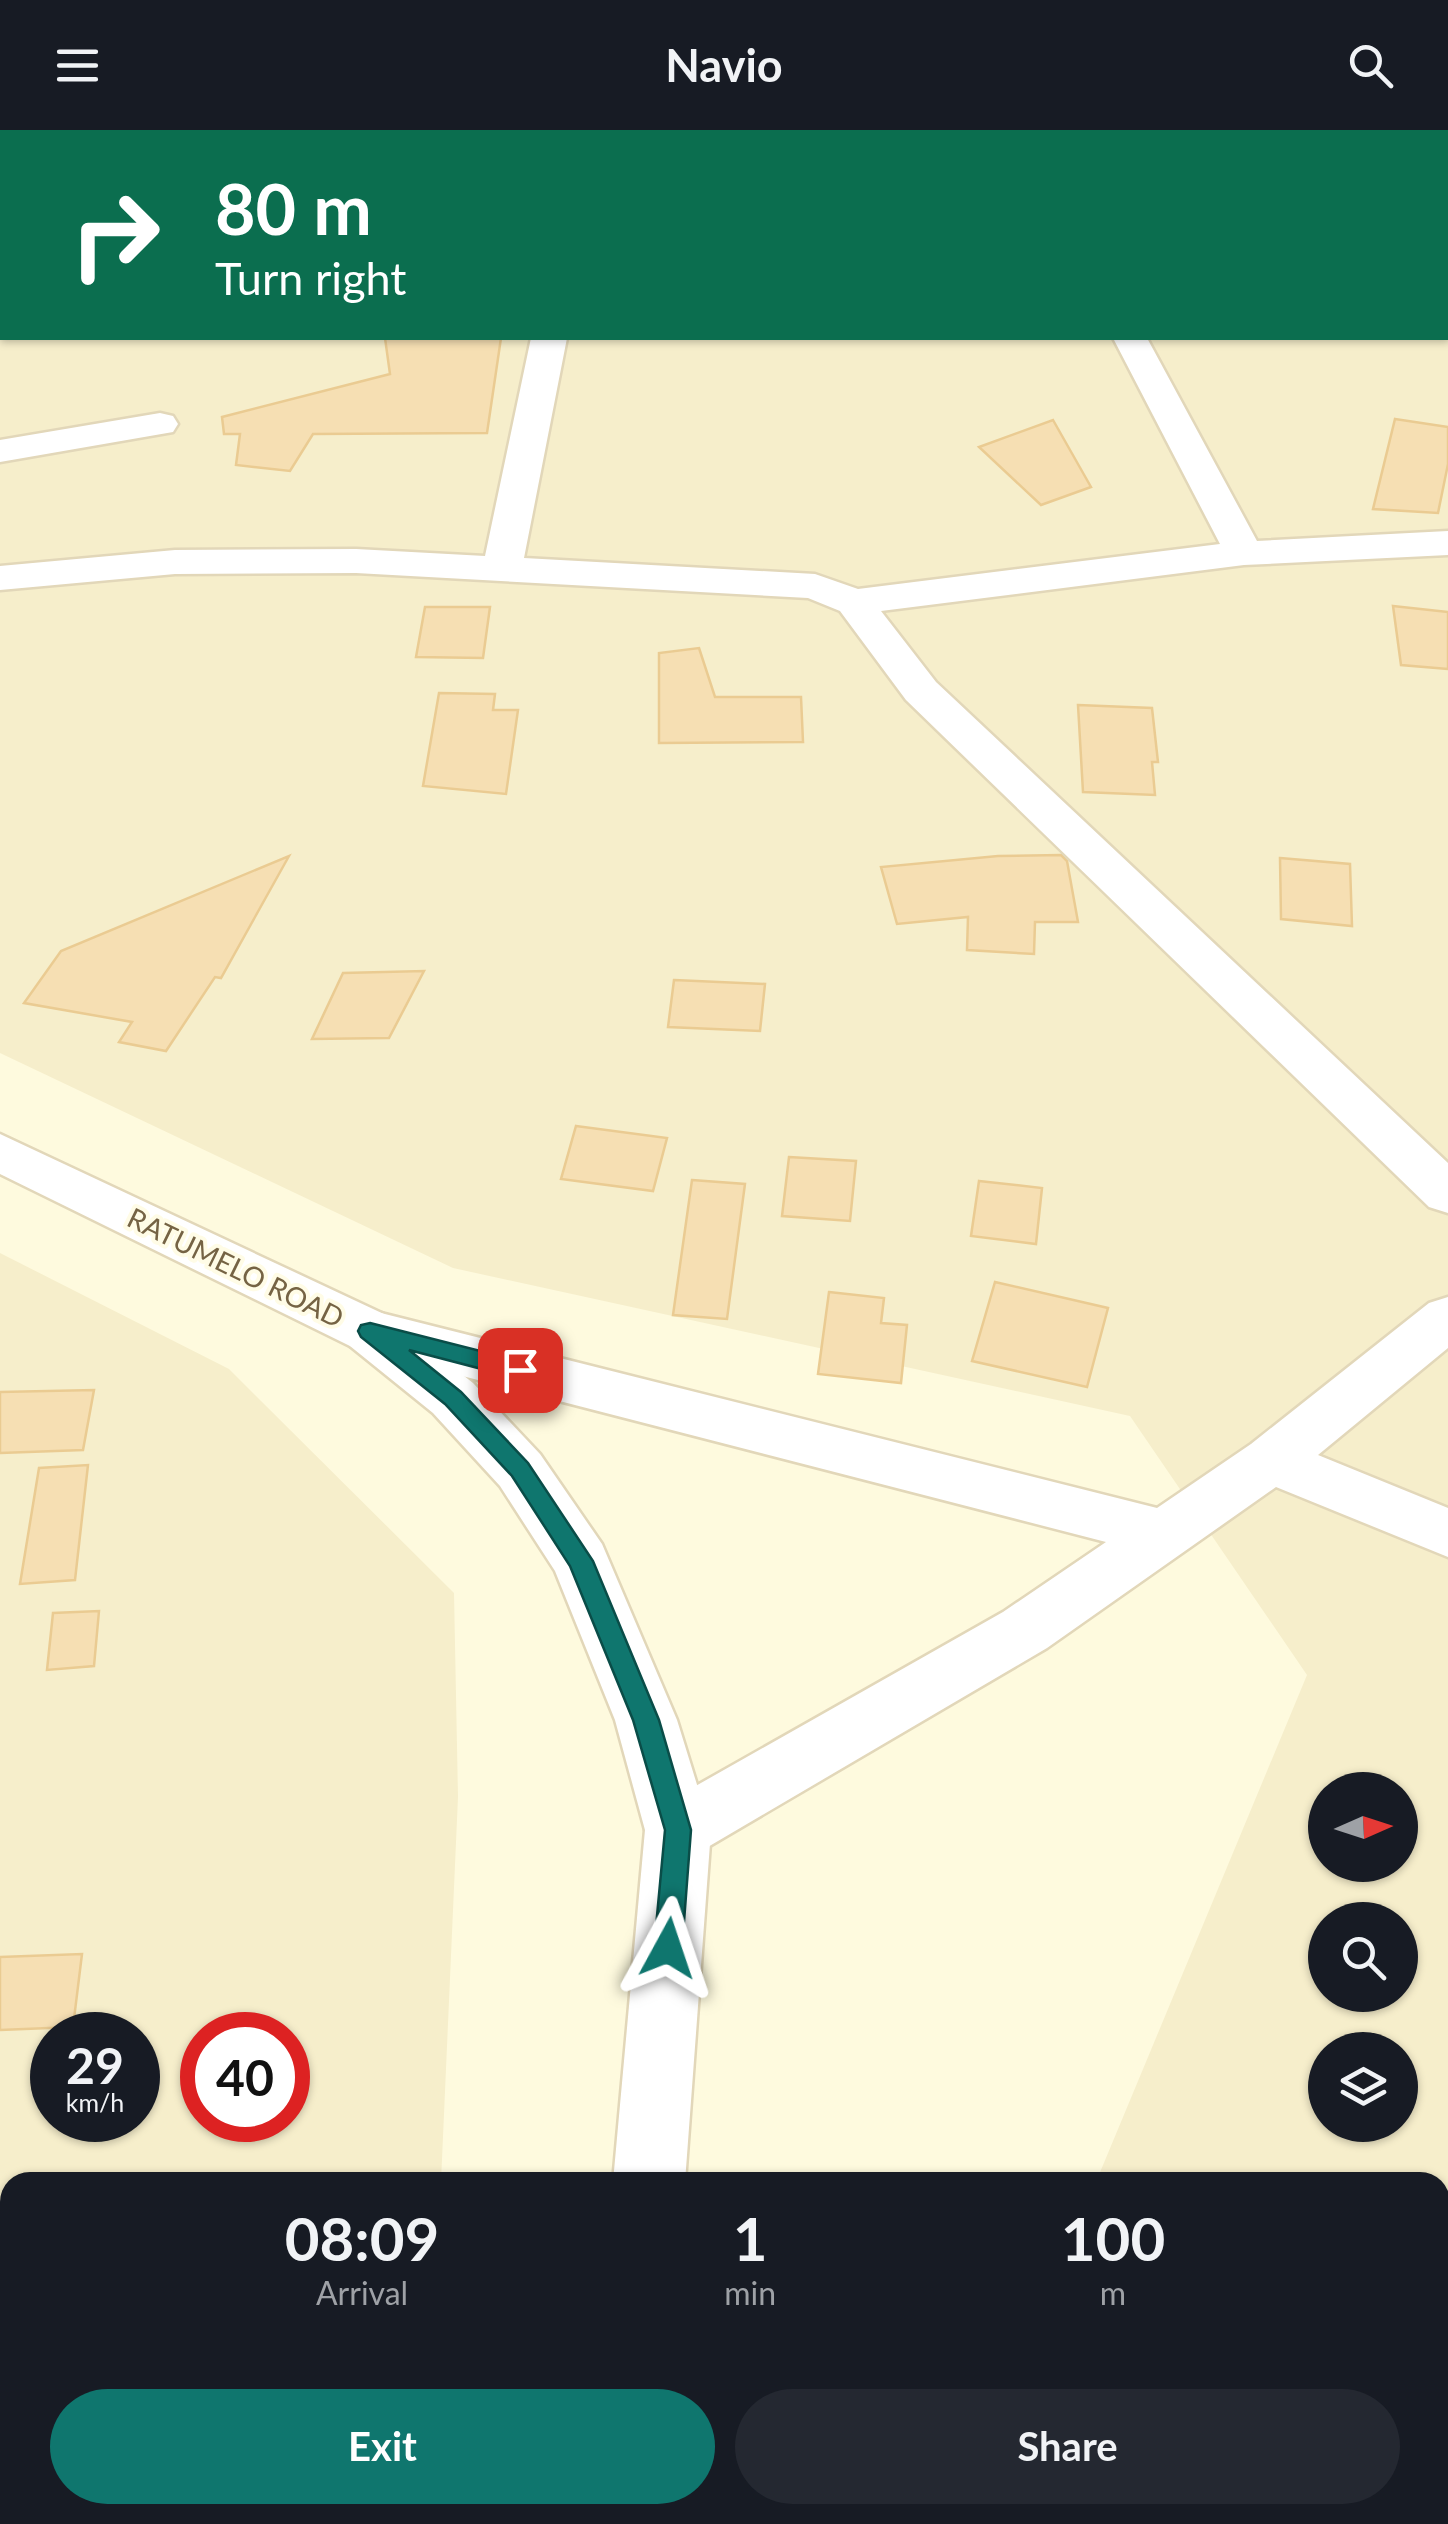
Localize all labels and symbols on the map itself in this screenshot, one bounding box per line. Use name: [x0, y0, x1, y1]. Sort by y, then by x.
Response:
street label: RATUMELO ROAD: [122, 1200, 350, 1334]
pin: [478, 1328, 563, 1413]
north arrow: [1308, 1772, 1418, 1882]
position arrow: [616, 1896, 720, 2000]
speed limit sign: 40: [180, 2012, 310, 2142]

